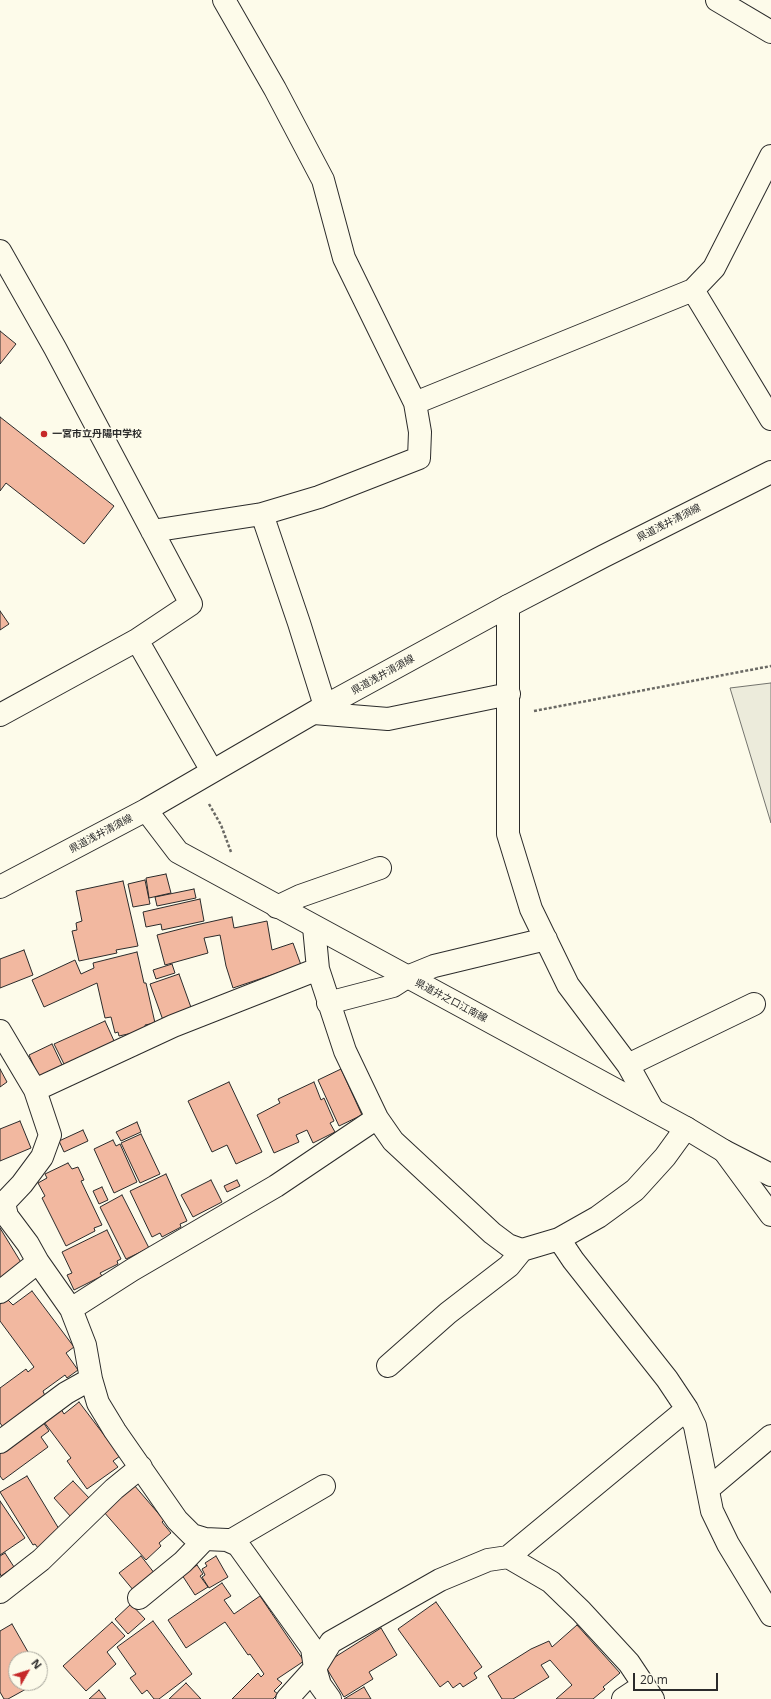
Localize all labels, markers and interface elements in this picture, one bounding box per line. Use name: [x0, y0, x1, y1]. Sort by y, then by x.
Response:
place label: 一宮市立丹陽中学校: [52, 428, 142, 440]
marker: 一宮市立丹陽中学校: [39, 429, 49, 439]
street label: 県道浅井清須線: [635, 502, 703, 544]
street label: 県道浅井清須線: [349, 653, 417, 697]
street label: 県道浅井清須線: [67, 812, 135, 856]
street label: 県道井之口江南線: [413, 977, 489, 1025]
north arrow: [8, 1651, 48, 1691]
text: N: [28, 1656, 46, 1672]
scale bar: [635, 1665, 720, 1691]
text: 20 m: [640, 1671, 668, 1688]

